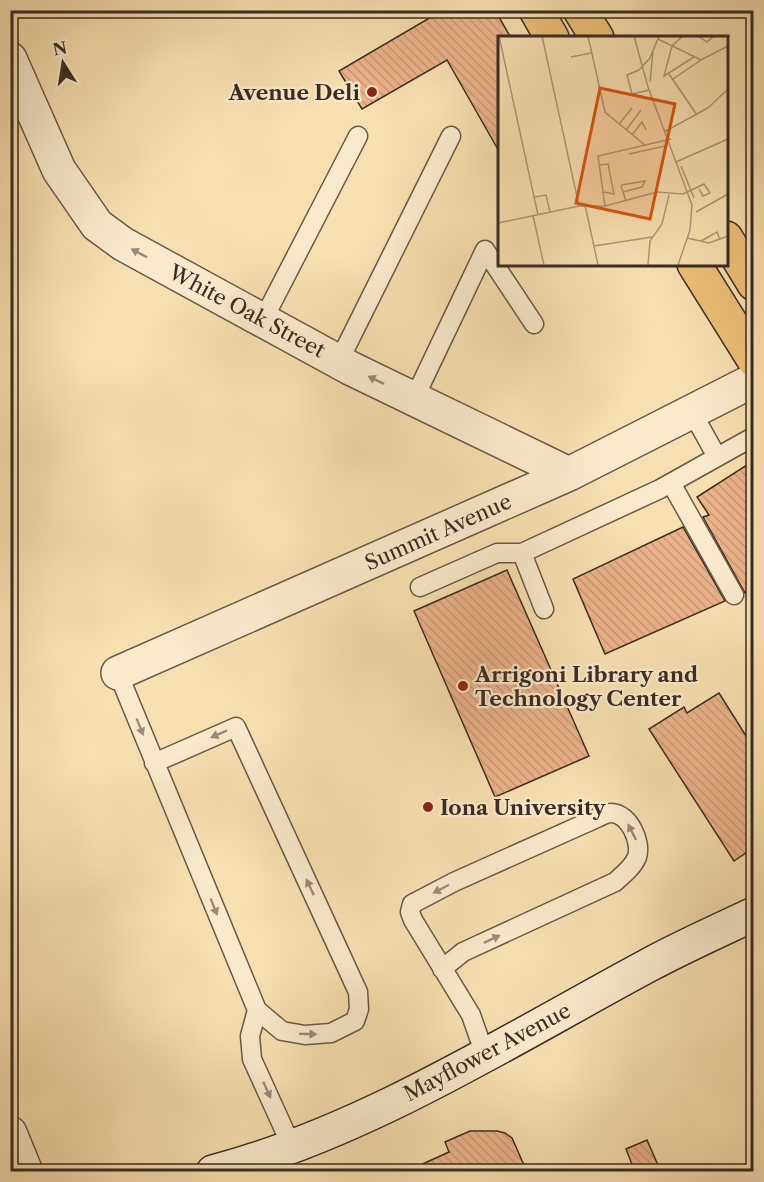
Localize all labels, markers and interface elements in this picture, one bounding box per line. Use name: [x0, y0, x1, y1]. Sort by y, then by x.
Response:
north arrow: [33, 33, 93, 93]
inset map: [498, 36, 728, 266]
text: N: [51, 37, 69, 60]
place label: Avenue Deli: [228, 80, 360, 105]
marker: Avenue Deli: [365, 85, 379, 99]
one-way arrow: [131, 248, 148, 258]
street label: White Oak Street: [164, 259, 330, 363]
one-way arrow: [368, 376, 385, 385]
street label: Summit Avenue: [361, 488, 515, 576]
place label: Arrigoni Library and Technology Center: [474, 662, 698, 711]
marker: Arrigoni Library and Technology Center: [456, 679, 470, 693]
one-way arrow: [136, 718, 145, 736]
one-way arrow: [210, 729, 228, 739]
place label: Iona University: [440, 795, 606, 820]
marker: Iona University: [421, 800, 435, 814]
one-way arrow: [628, 824, 637, 841]
one-way arrow: [305, 879, 314, 896]
one-way arrow: [433, 884, 450, 894]
one-way arrow: [209, 899, 219, 917]
one-way arrow: [483, 934, 500, 943]
street label: Mayflower Avenue: [399, 997, 575, 1107]
one-way arrow: [298, 1029, 317, 1039]
one-way arrow: [262, 1081, 271, 1098]

